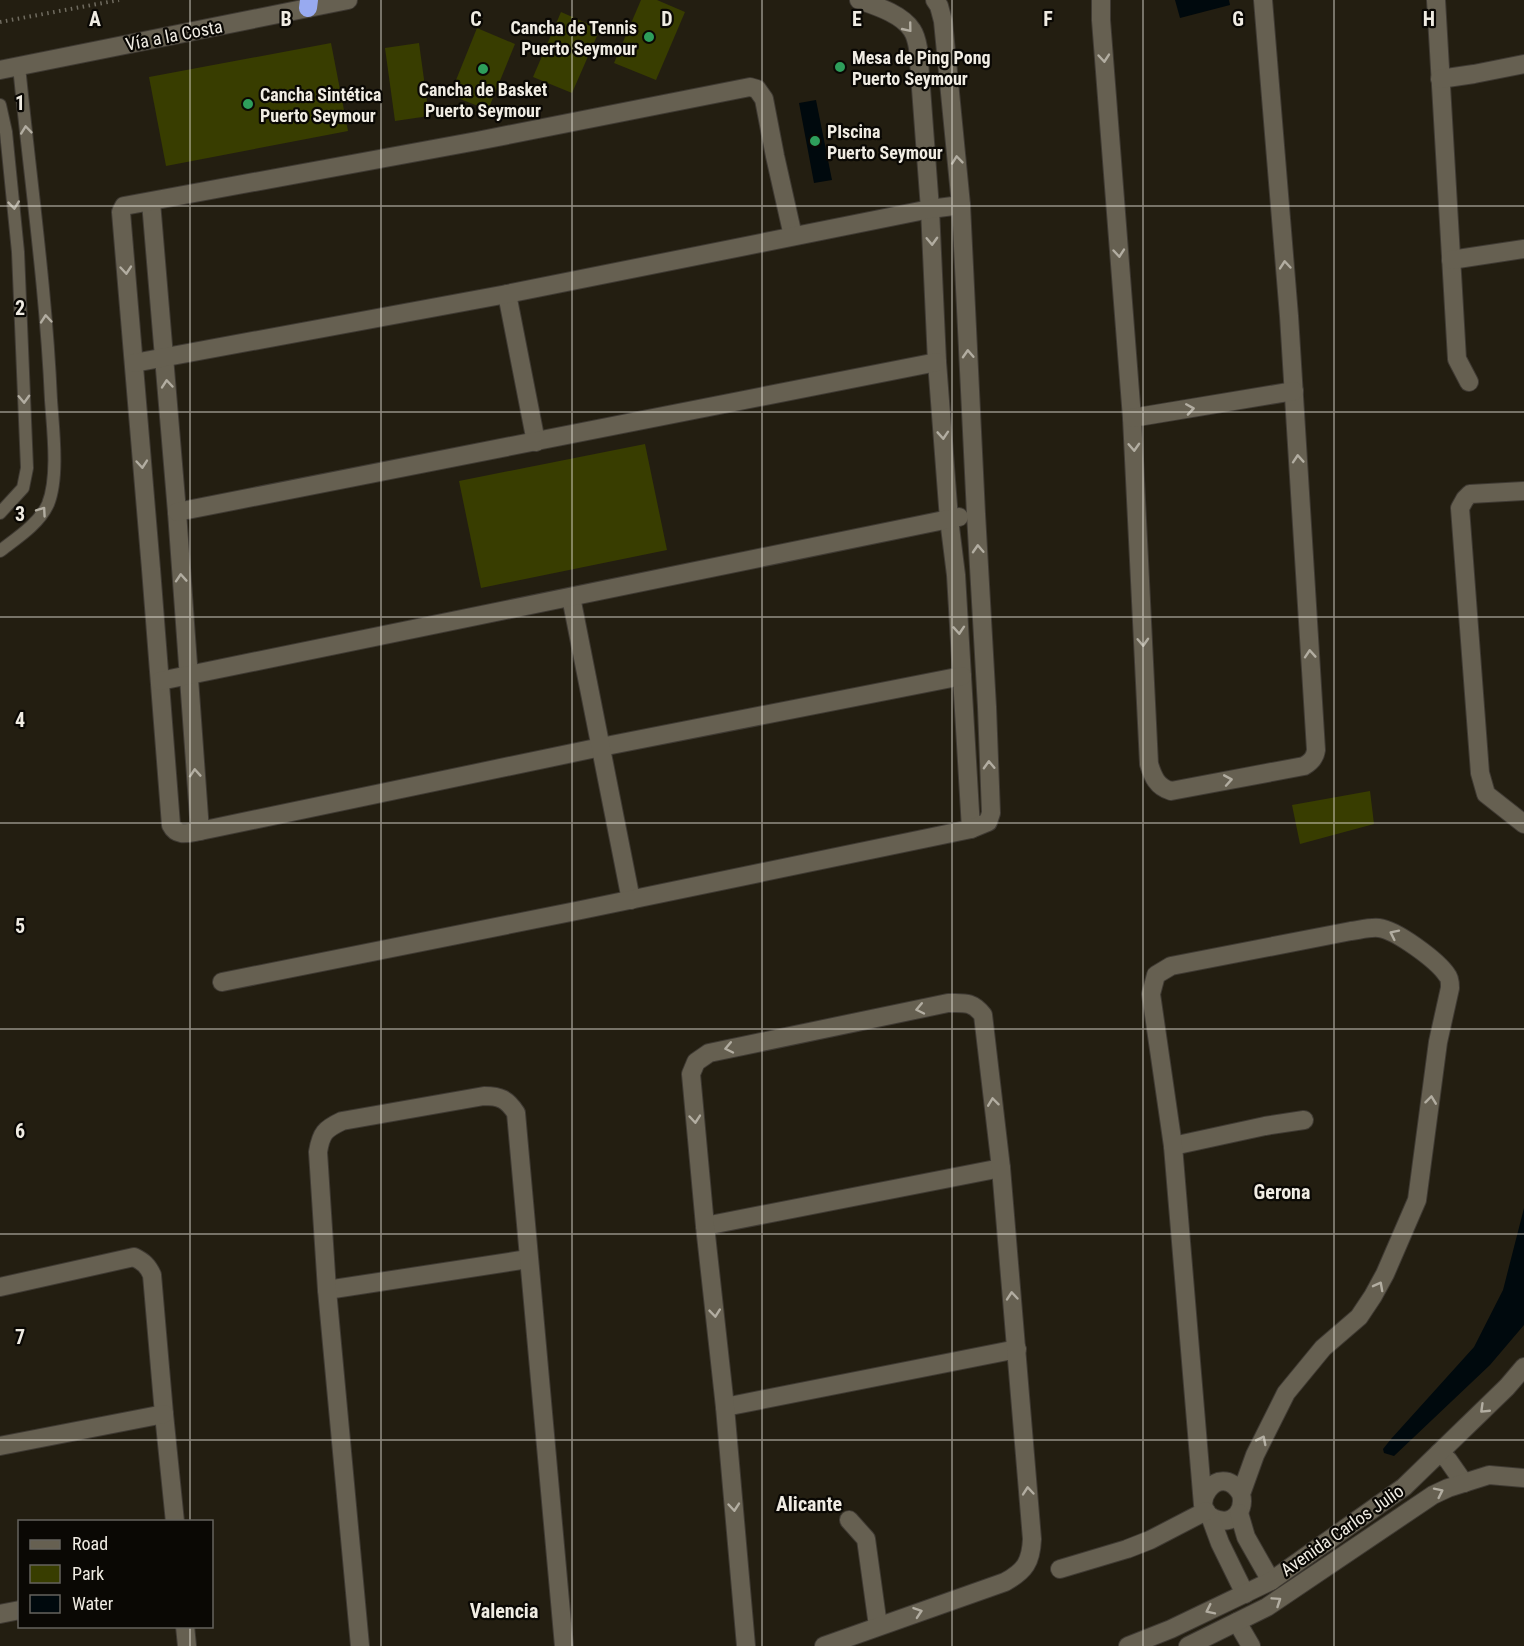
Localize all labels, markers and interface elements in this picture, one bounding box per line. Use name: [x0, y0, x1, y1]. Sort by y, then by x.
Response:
text: A: [89, 7, 101, 31]
text: B: [280, 7, 292, 31]
text: C: [470, 7, 482, 31]
text: D: [661, 7, 673, 31]
text: E: [852, 7, 862, 31]
text: F: [1043, 7, 1053, 31]
text: G: [1232, 7, 1244, 31]
text: H: [1423, 7, 1435, 31]
street label: Vía a la Costa: [124, 15, 224, 55]
place label: Cancha de Tennis Puerto Seymour: [510, 17, 637, 59]
one-way arrow: [901, 21, 912, 32]
marker: Cancha de Tennis Puerto Seymour: [642, 30, 656, 44]
place label: Mesa de Ping Pong Puerto Seymour: [852, 47, 991, 89]
one-way arrow: [1097, 54, 1110, 63]
marker: Mesa de Ping Pong Puerto Seymour: [833, 60, 847, 74]
marker: Cancha de Basket Puerto Seymour: [476, 62, 490, 76]
place label: Cancha de Basket Puerto Seymour: [419, 79, 548, 121]
place label: Cancha Sintética Puerto Seymour: [260, 84, 381, 126]
text: 1: [15, 91, 25, 115]
marker: Cancha Sintética Puerto Seymour: [241, 97, 255, 111]
place label: PIscina Puerto Seymour: [827, 121, 943, 163]
one-way arrow: [20, 125, 33, 134]
marker: PIscina Puerto Seymour: [808, 134, 822, 148]
one-way arrow: [951, 155, 964, 164]
one-way arrow: [7, 200, 19, 209]
one-way arrow: [925, 236, 938, 245]
one-way arrow: [1112, 248, 1125, 257]
one-way arrow: [1279, 260, 1292, 269]
one-way arrow: [119, 265, 132, 274]
text: 2: [15, 296, 25, 320]
one-way arrow: [40, 315, 53, 324]
one-way arrow: [962, 350, 975, 359]
one-way arrow: [161, 379, 174, 388]
one-way arrow: [18, 395, 31, 404]
one-way arrow: [1185, 403, 1195, 415]
one-way arrow: [936, 431, 949, 440]
one-way arrow: [1127, 443, 1140, 452]
one-way arrow: [1292, 455, 1305, 464]
one-way arrow: [135, 460, 148, 469]
text: 3: [15, 502, 25, 526]
one-way arrow: [35, 507, 46, 518]
one-way arrow: [971, 545, 984, 554]
one-way arrow: [175, 574, 188, 583]
one-way arrow: [953, 625, 966, 634]
one-way arrow: [1137, 637, 1150, 646]
one-way arrow: [1304, 649, 1317, 658]
text: 4: [15, 708, 25, 732]
one-way arrow: [983, 760, 996, 769]
one-way arrow: [189, 768, 202, 777]
one-way arrow: [1223, 774, 1233, 787]
text: 5: [15, 914, 25, 938]
one-way arrow: [1389, 930, 1400, 942]
one-way arrow: [915, 1002, 925, 1015]
one-way arrow: [724, 1041, 734, 1054]
one-way arrow: [1424, 1095, 1436, 1104]
one-way arrow: [987, 1098, 1000, 1107]
one-way arrow: [688, 1115, 701, 1124]
text: 6: [15, 1119, 25, 1143]
district label: Gerona: [1254, 1180, 1310, 1204]
one-way arrow: [1372, 1281, 1383, 1292]
one-way arrow: [1006, 1292, 1019, 1301]
one-way arrow: [708, 1309, 721, 1318]
text: 7: [15, 1325, 25, 1349]
one-way arrow: [1481, 1402, 1492, 1413]
one-way arrow: [1255, 1435, 1266, 1446]
street label: Avenida Carlos Julio: [1277, 1480, 1407, 1580]
one-way arrow: [1022, 1486, 1035, 1495]
one-way arrow: [1433, 1488, 1444, 1500]
district label: Alicante: [776, 1492, 842, 1516]
one-way arrow: [727, 1503, 740, 1512]
legend: [18, 1520, 213, 1628]
text: Road: [72, 1533, 108, 1554]
text: Park: [72, 1563, 104, 1584]
text: Water: [72, 1593, 114, 1614]
one-way arrow: [1271, 1596, 1281, 1608]
district label: Valencia: [470, 1599, 538, 1623]
one-way arrow: [1206, 1603, 1217, 1615]
one-way arrow: [912, 1607, 923, 1620]

